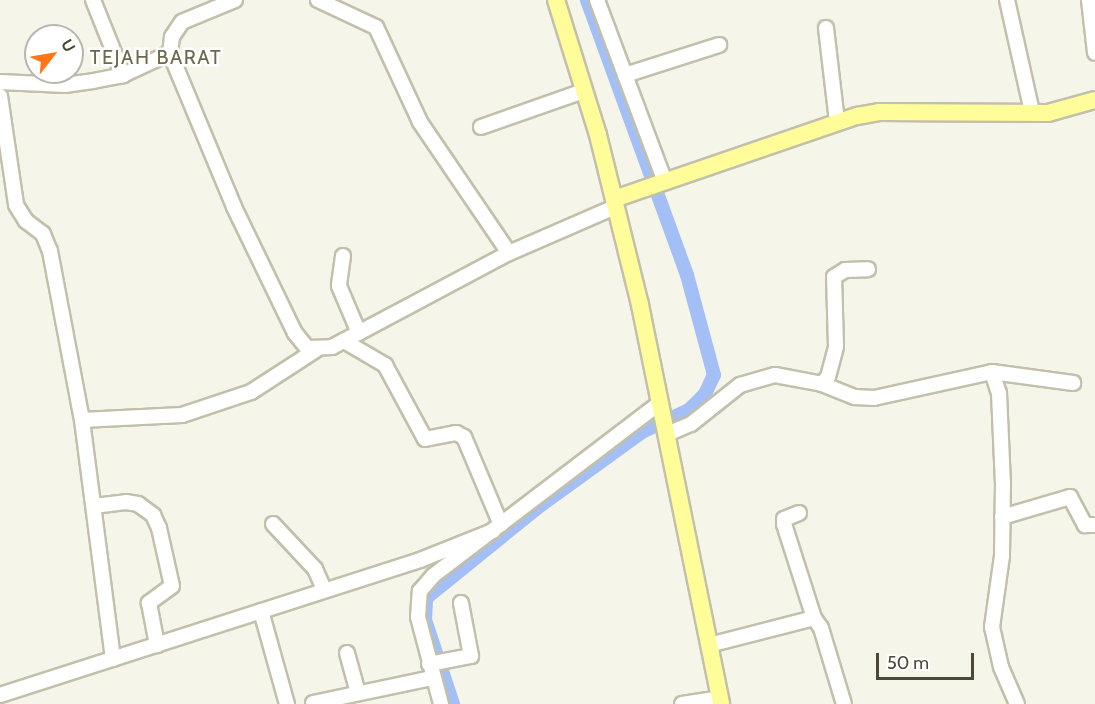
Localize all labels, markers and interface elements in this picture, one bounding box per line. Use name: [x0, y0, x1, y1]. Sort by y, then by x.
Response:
north arrow: [24, 24, 84, 84]
text: U: [57, 36, 79, 55]
district label: TEJAH BARAT: [90, 45, 222, 69]
scale bar: [879, 641, 976, 679]
text: 50 m: [887, 652, 929, 674]

